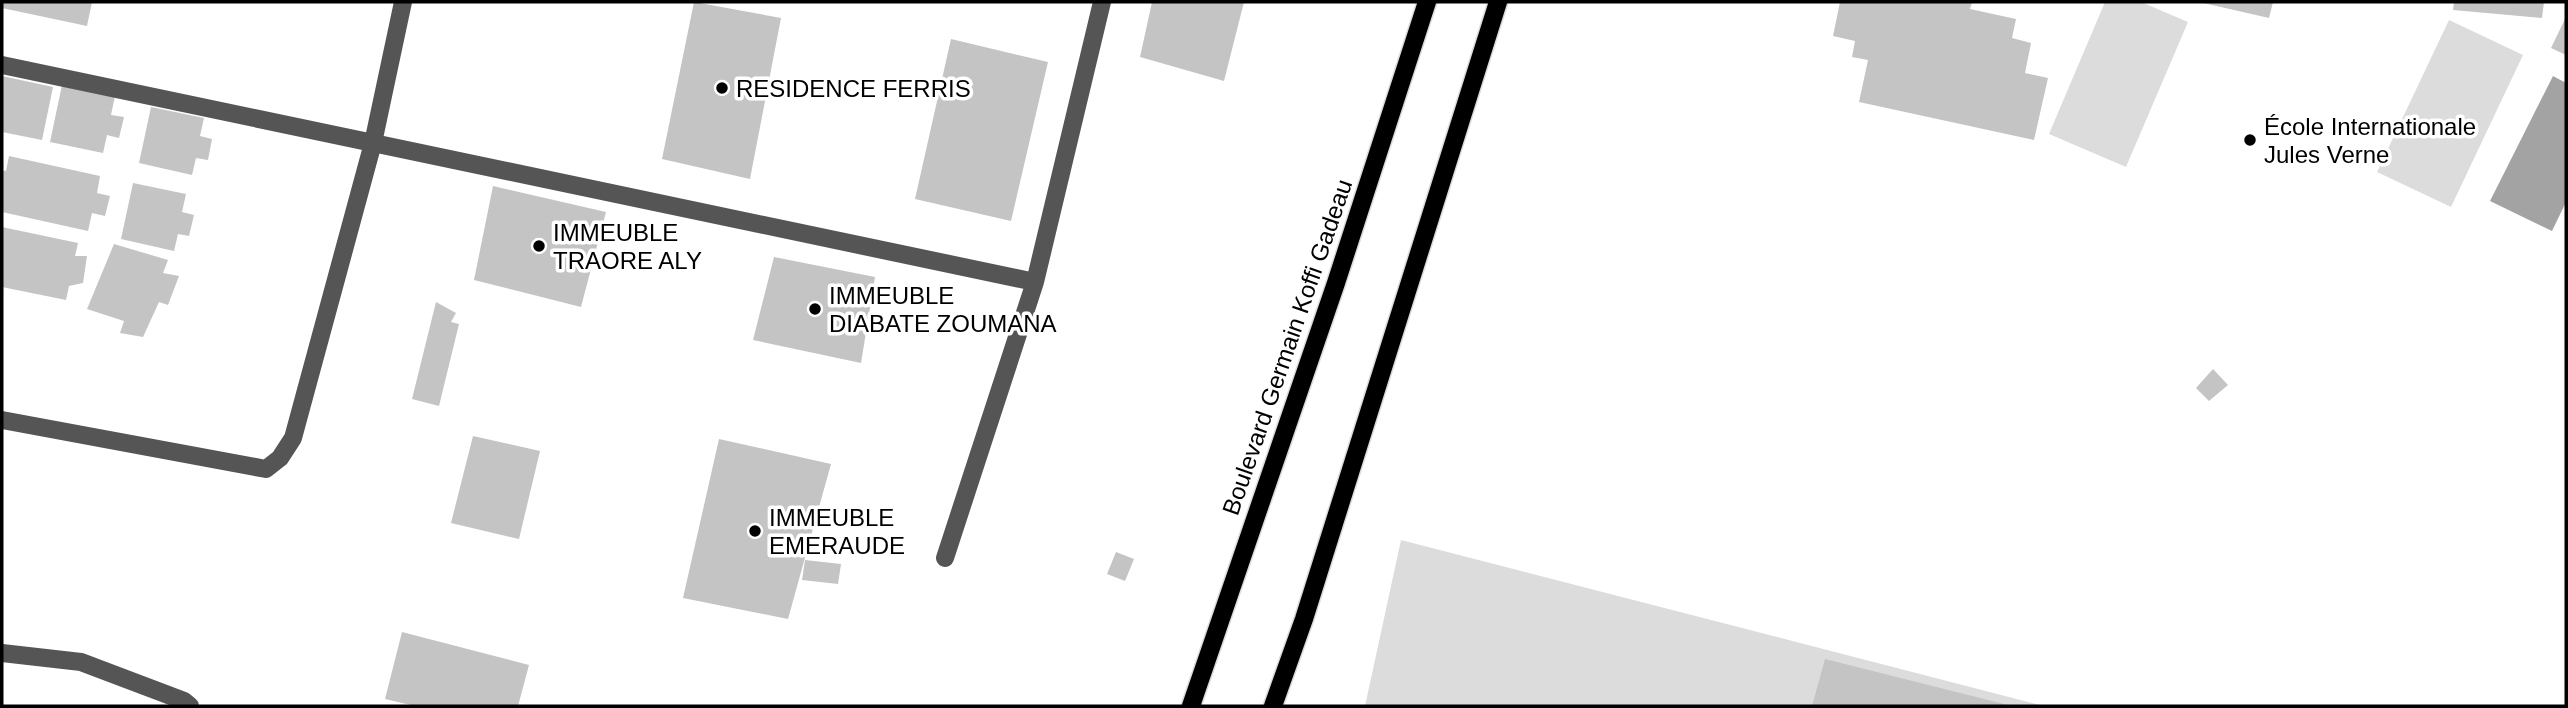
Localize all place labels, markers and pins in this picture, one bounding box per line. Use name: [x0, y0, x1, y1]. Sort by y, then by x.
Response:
place label: RESIDENCE FERRIS: [736, 75, 971, 102]
marker: RESIDENCE FERRIS: [714, 80, 730, 96]
place label: École Internationale Jules Verne: [2264, 113, 2476, 168]
marker: École Internationale Jules Verne: [2242, 132, 2258, 148]
place label: IMMEUBLE TRAORE ALY: [553, 219, 702, 274]
marker: IMMEUBLE TRAORE ALY: [531, 238, 547, 254]
place label: IMMEUBLE DIABATE ZOUMANA: [829, 282, 1057, 337]
marker: IMMEUBLE DIABATE ZOUMANA: [807, 301, 823, 317]
place label: IMMEUBLE EMERAUDE: [769, 504, 905, 559]
marker: IMMEUBLE EMERAUDE: [747, 523, 763, 539]

